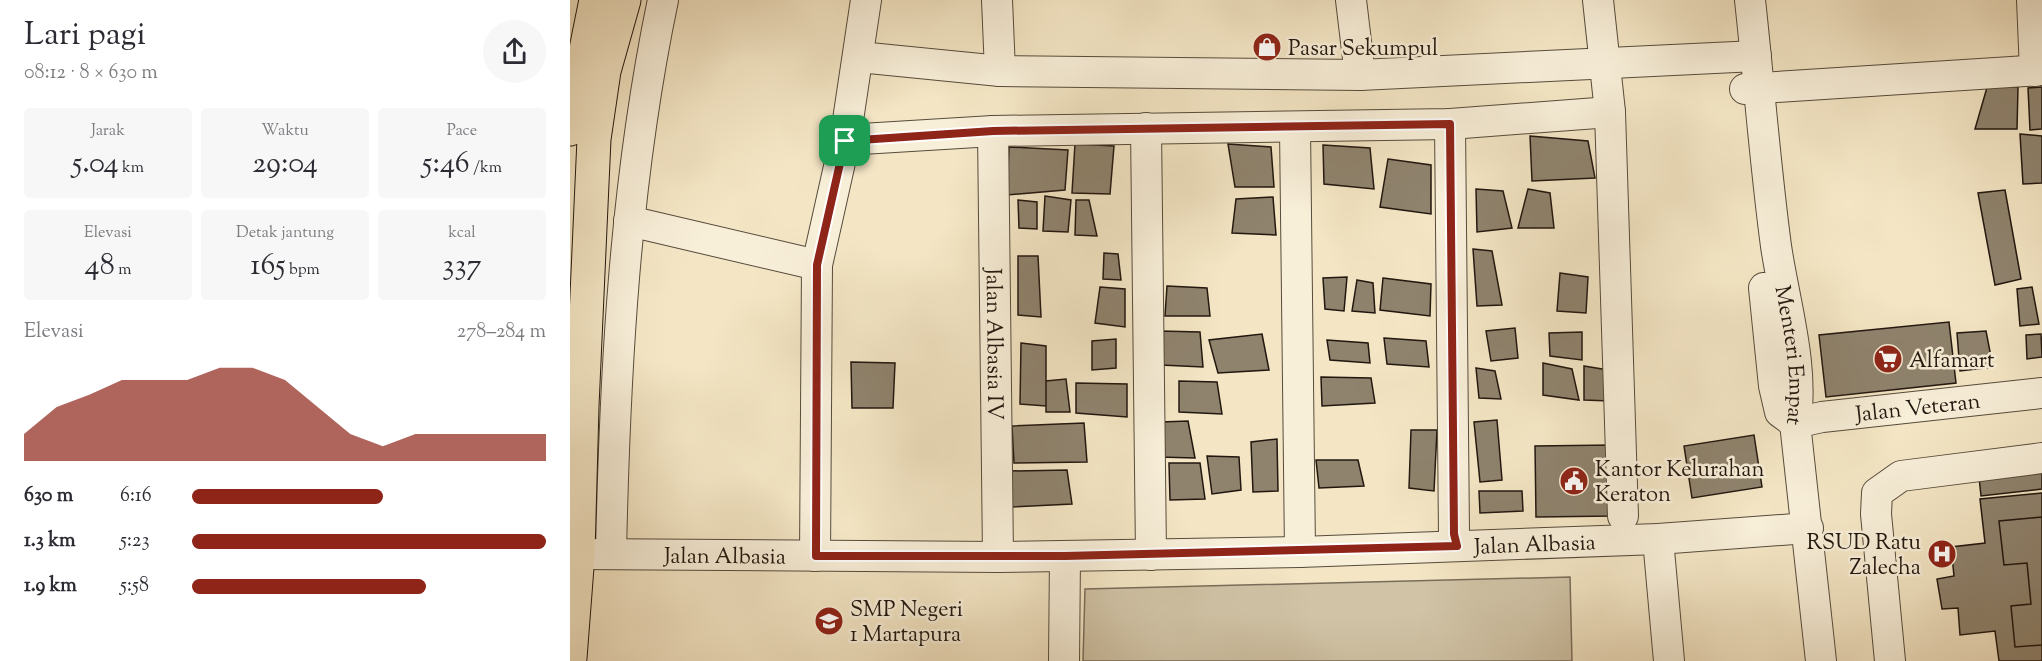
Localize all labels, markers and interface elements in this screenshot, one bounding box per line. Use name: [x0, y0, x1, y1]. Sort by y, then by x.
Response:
text: Lari pagi: [24, 12, 146, 60]
button: share: [483, 20, 546, 83]
shop icon: Pasar Sekumpul: [1251, 31, 1283, 63]
place label: Pasar Sekumpul: [1288, 34, 1438, 66]
text: 08:12 · 8 × 630 m: [24, 59, 158, 88]
pin: [819, 115, 870, 166]
text: Jarak: [91, 120, 125, 143]
text: Waktu: [261, 120, 309, 143]
text: Pace: [447, 120, 477, 143]
icon: arrive: [828, 124, 861, 157]
text: 5.04: [72, 143, 119, 186]
text: 29:04: [252, 143, 318, 186]
text: 5:46: [422, 143, 470, 186]
text: km: [119, 157, 144, 180]
text: /km: [470, 157, 502, 180]
text: Elevasi: [84, 222, 132, 245]
text: Detak jantung: [236, 222, 334, 245]
text: kcal: [448, 222, 476, 245]
text: 48: [85, 245, 115, 288]
text: 165: [250, 245, 286, 288]
text: 337: [442, 245, 482, 288]
text: m: [115, 259, 131, 282]
text: bpm: [286, 259, 320, 282]
street label: Jalan Albasia IV: [976, 267, 1009, 420]
street label: Menteri Empat: [1764, 283, 1811, 428]
text: Elevasi: [24, 318, 84, 347]
text: 278–284 m: [457, 318, 546, 347]
supermarket icon: Alfamart: [1872, 343, 1904, 375]
place label: Alfamart: [1909, 346, 1995, 378]
street label: Jalan Veteran: [1853, 387, 1982, 432]
place label: Kantor Kelurahan Keraton: [1595, 455, 1765, 512]
public building icon: Kantor Kelurahan Keraton: [1558, 465, 1590, 497]
text: 630 m: [24, 482, 73, 511]
text: 6:16: [120, 482, 152, 511]
text: 1.3 km: [24, 527, 76, 556]
text: 5:23: [120, 527, 149, 556]
street label: Jalan Albasia: [1472, 528, 1596, 565]
place label: RSUD Ratu Zalecha: [1806, 528, 1921, 585]
hospital icon: RSUD Ratu Zalecha: [1926, 538, 1958, 570]
street label: Jalan Albasia: [663, 542, 786, 574]
text: 1.9 km: [24, 572, 77, 601]
text: 5:58: [120, 572, 149, 601]
place label: SMP Negeri 1 Martapura: [850, 595, 963, 652]
school or university icon: SMP Negeri 1 Martapura: [813, 605, 845, 637]

